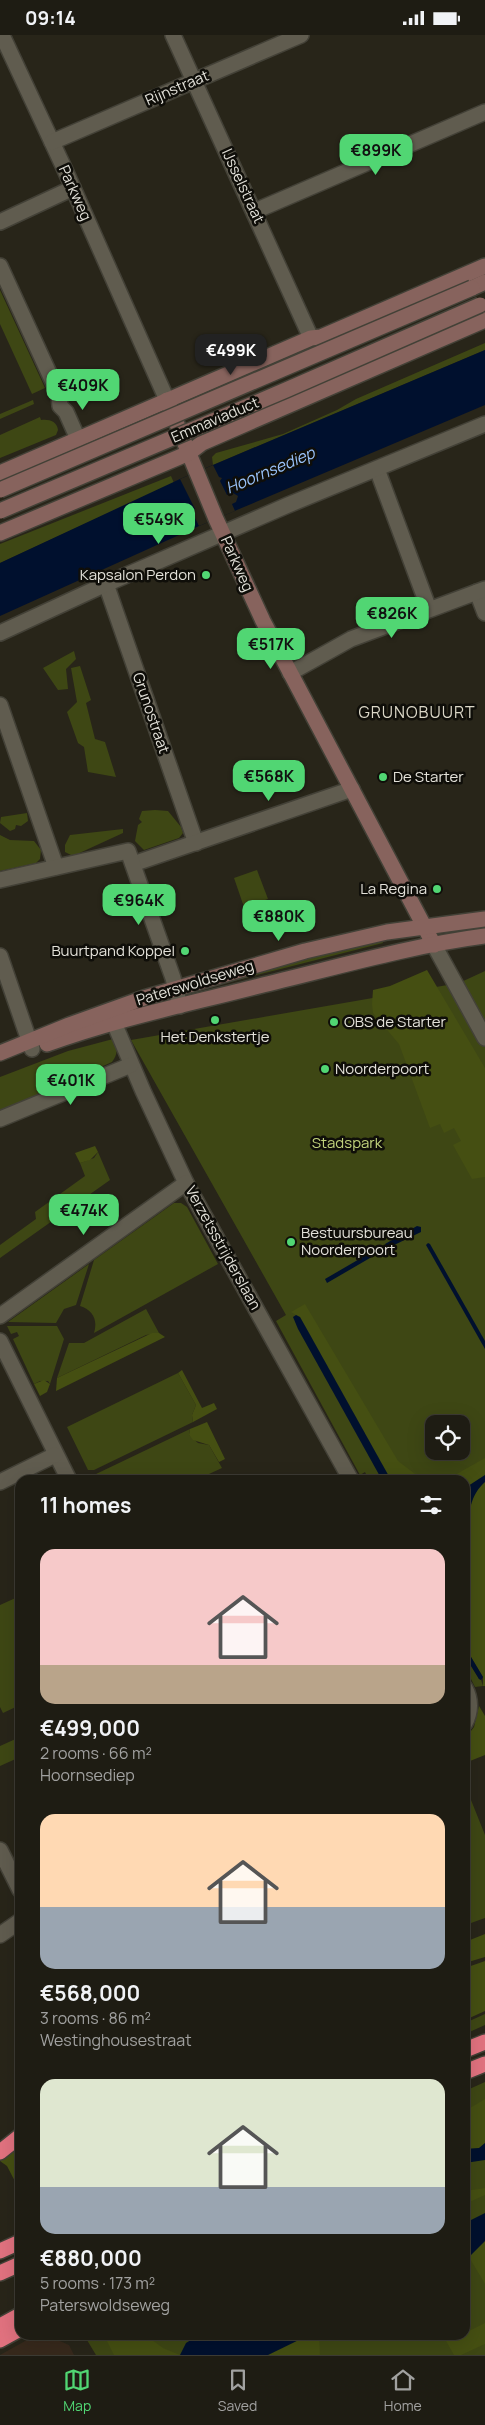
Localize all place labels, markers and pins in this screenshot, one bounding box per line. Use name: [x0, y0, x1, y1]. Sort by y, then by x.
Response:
pin: €899K: [341, 133, 411, 176]
pin: €499K: [196, 333, 266, 376]
pin: €409K: [48, 369, 118, 411]
pin: €549K: [124, 503, 194, 545]
place label: Kapsalon Perdon: [80, 564, 196, 585]
marker: Kapsalon Perdon: [200, 569, 212, 581]
pin: €826K: [357, 597, 427, 639]
pin: €517K: [236, 627, 306, 670]
pin: €568K: [234, 759, 304, 802]
place label: De Starter: [393, 766, 464, 787]
marker: De Starter: [377, 771, 389, 783]
place label: La Regina: [360, 878, 427, 899]
pin: €964K: [104, 883, 174, 926]
marker: La Regina: [431, 883, 443, 895]
pin: €880K: [244, 899, 314, 942]
place label: Buurtpand Koppel: [51, 940, 175, 961]
marker: Buurtpand Koppel: [179, 945, 191, 957]
place label: OBS de Starter: [344, 1011, 446, 1032]
marker: Het Denkstertje: [209, 1014, 221, 1026]
marker: OBS de Starter: [328, 1016, 340, 1028]
place label: Het Denkstertje: [160, 1026, 270, 1047]
place label: Noorderpoort: [335, 1058, 429, 1079]
pin: €401K: [36, 1063, 106, 1106]
marker: Noorderpoort: [319, 1063, 331, 1075]
pin: €474K: [49, 1193, 119, 1236]
place label: Bestuursbureau Noorderpoort: [301, 1222, 413, 1260]
marker: Bestuursbureau Noorderpoort: [285, 1236, 297, 1248]

